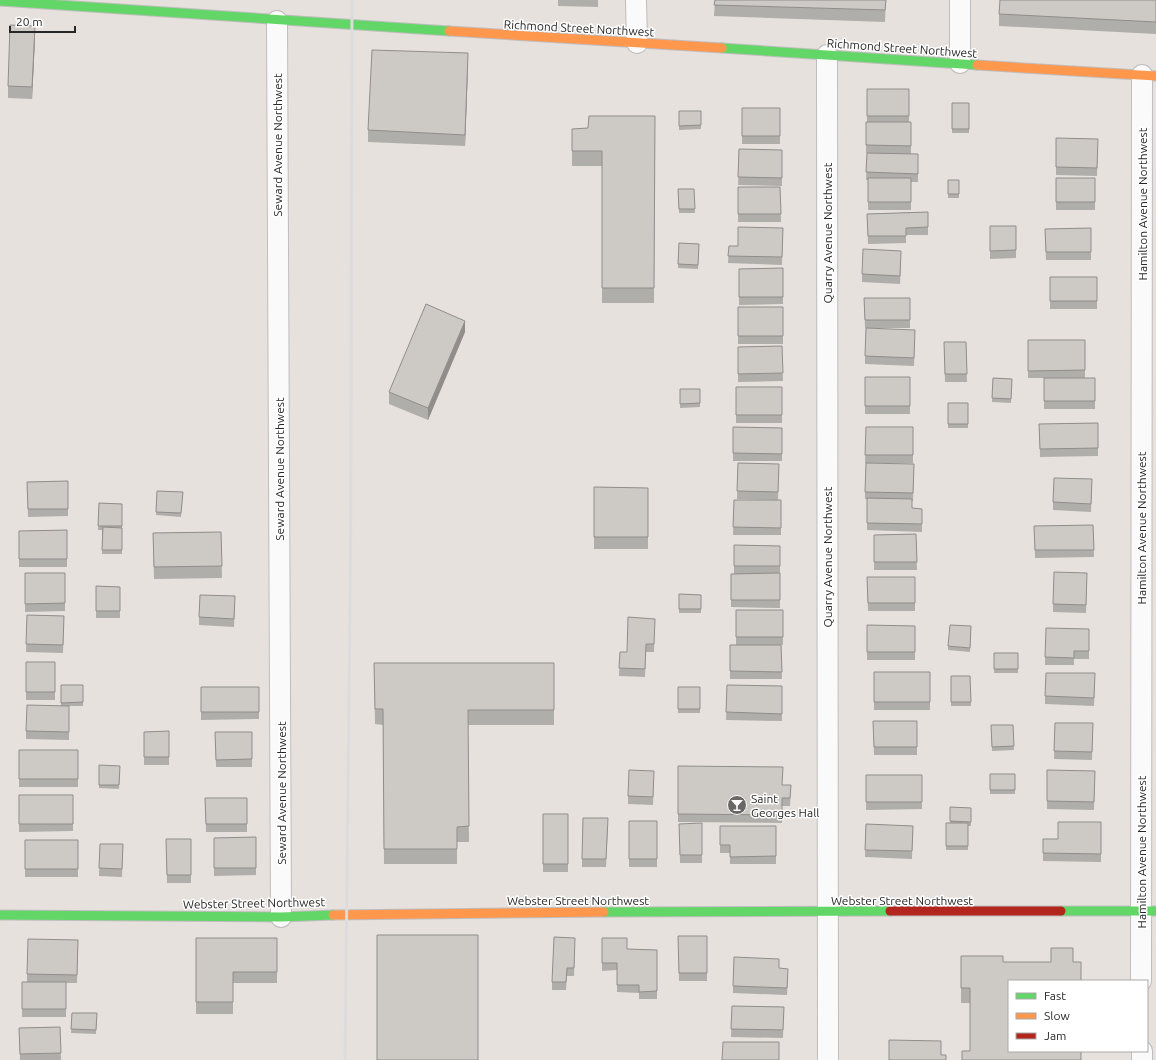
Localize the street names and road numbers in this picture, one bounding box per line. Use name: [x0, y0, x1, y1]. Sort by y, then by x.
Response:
street label: Richmond Street Northwest: [503, 18, 655, 38]
street label: Richmond Street Northwest: [826, 36, 978, 60]
street label: Seward Avenue Northwest: [271, 73, 284, 217]
street label: Hamilton Avenue Northwest: [1136, 127, 1149, 280]
street label: Quarry Avenue Northwest: [821, 162, 834, 303]
street label: Seward Avenue Northwest: [273, 397, 286, 541]
street label: Hamilton Avenue Northwest: [1135, 451, 1148, 604]
street label: Quarry Avenue Northwest: [821, 486, 834, 627]
street label: Seward Avenue Northwest: [275, 721, 288, 865]
street label: Hamilton Avenue Northwest: [1135, 775, 1148, 928]
street label: Webster Street Northwest: [507, 894, 649, 907]
street label: Webster Street Northwest: [831, 894, 973, 907]
street label: Webster Street Northwest: [183, 895, 325, 911]

